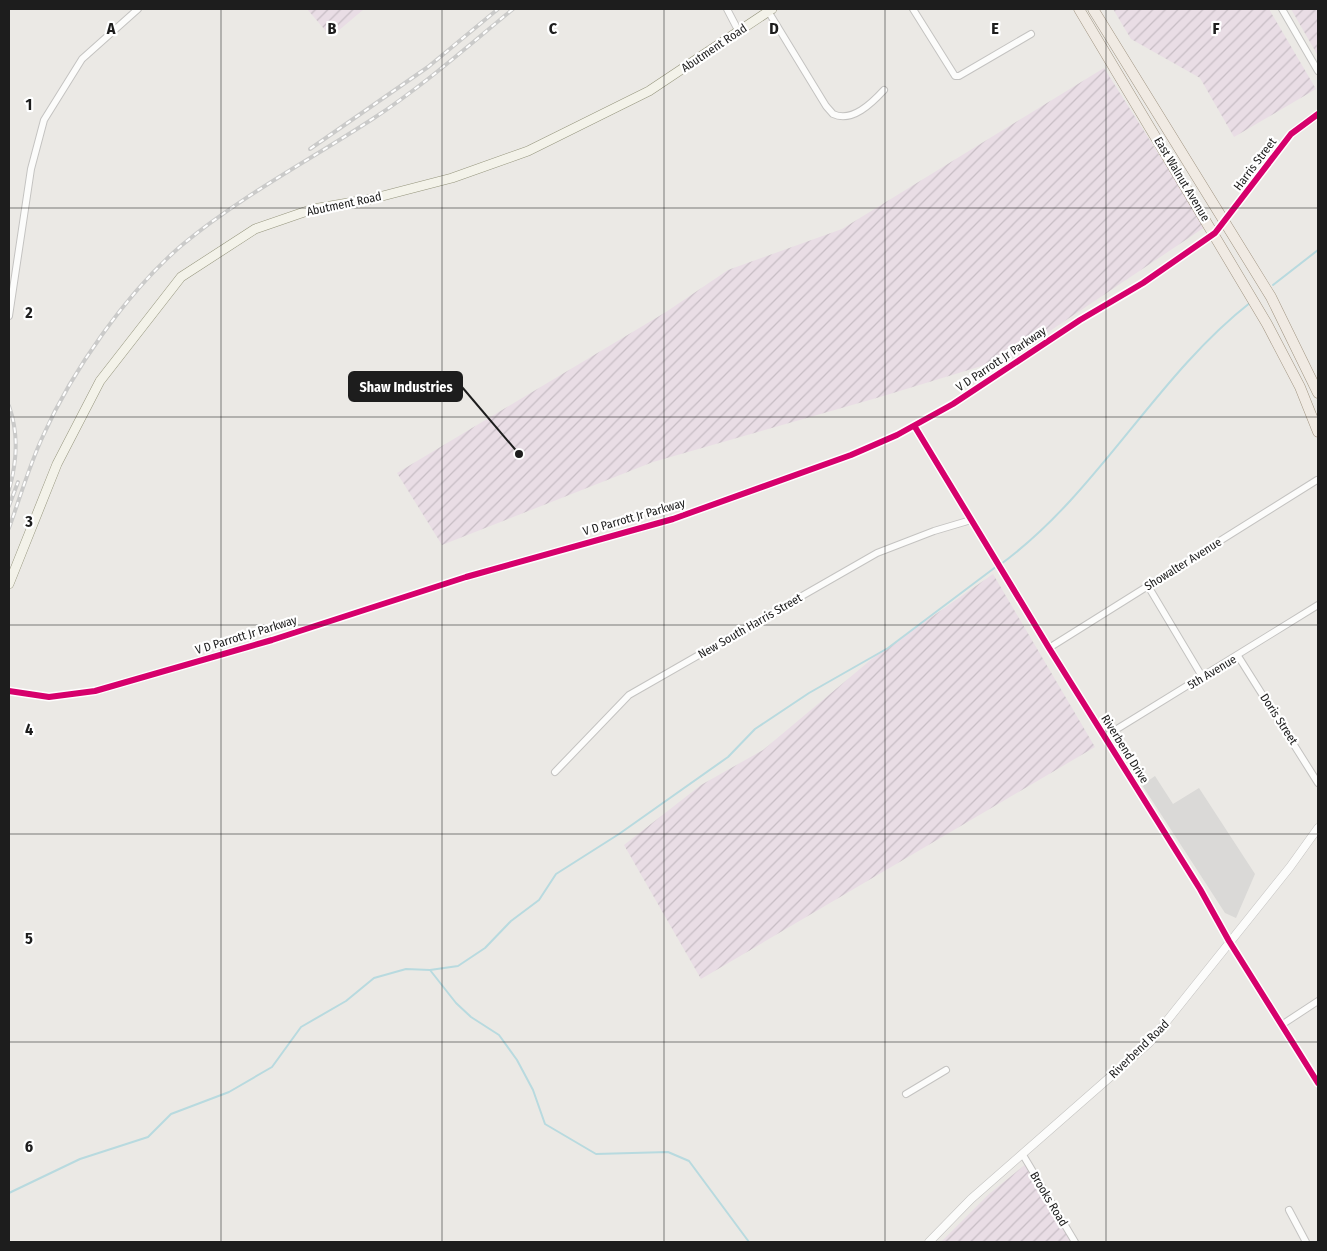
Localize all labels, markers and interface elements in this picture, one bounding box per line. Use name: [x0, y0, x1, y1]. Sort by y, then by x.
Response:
text: A: [106, 19, 116, 38]
text: B: [328, 19, 337, 38]
text: C: [549, 19, 558, 38]
text: D: [769, 19, 779, 38]
text: E: [991, 19, 999, 38]
text: F: [1212, 19, 1220, 38]
street label: Abutment Road: [679, 21, 749, 75]
text: 1: [26, 95, 32, 114]
street label: East Walnut Avenue: [1151, 134, 1213, 224]
street label: Harris Street: [1231, 135, 1279, 193]
street label: Abutment Road: [305, 189, 383, 219]
text: 2: [24, 303, 33, 322]
street label: V D Parrott Jr Parkway: [953, 323, 1049, 394]
callout: Shaw Industries: [349, 372, 462, 401]
text: Shaw Industries: [359, 379, 453, 396]
street label: V D Parrott Jr Parkway: [581, 496, 687, 538]
text: 3: [24, 512, 33, 531]
street label: Showalter Avenue: [1142, 535, 1224, 593]
street label: New South Harris Street: [696, 591, 804, 661]
street label: V D Parrott Jr Parkway: [193, 613, 299, 657]
street label: 5th Avenue: [1185, 652, 1239, 692]
street label: Doris Street: [1257, 691, 1301, 747]
street label: Riverbend Drive: [1098, 712, 1152, 786]
text: 4: [25, 720, 33, 739]
text: 5: [25, 929, 33, 948]
street label: Riverbend Road: [1106, 1017, 1172, 1081]
text: 6: [25, 1137, 33, 1156]
street label: Brooks Road: [1027, 1169, 1071, 1229]

